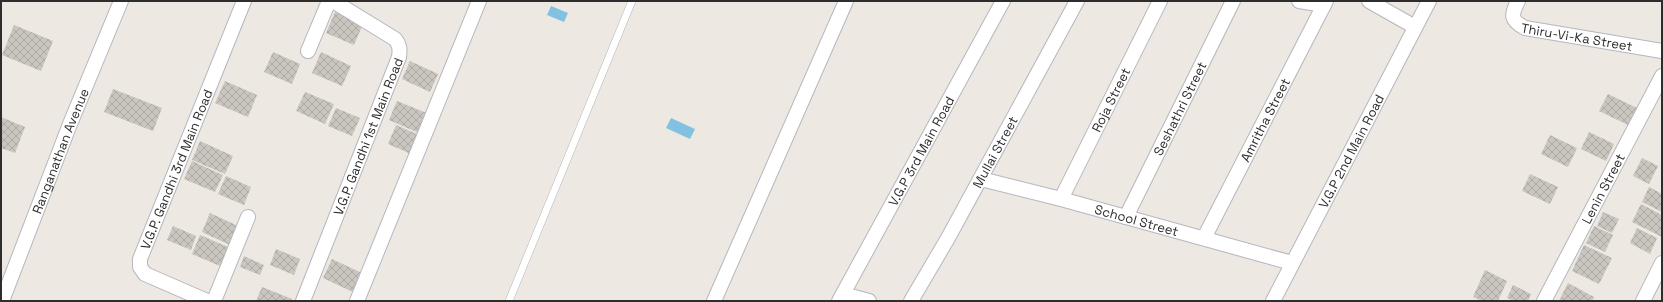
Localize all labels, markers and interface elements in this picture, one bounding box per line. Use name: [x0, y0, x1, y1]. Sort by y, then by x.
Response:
street label: Thiru-Vi-Ka Street: [1520, 19, 1634, 55]
street label: V.G.P. Gandhi 1st Main Road: [330, 55, 407, 218]
street label: Seshathri Street: [1150, 59, 1211, 159]
street label: Roja Street: [1088, 65, 1134, 135]
street label: Amritha Street: [1237, 75, 1294, 165]
street label: Ranganathan Avenue: [28, 86, 93, 216]
street label: V.G.P. Gandhi 3rd Main Road: [137, 87, 216, 252]
street label: V.G.P 2nd Main Road: [1315, 92, 1388, 211]
street label: V.G.P 3rd Main Road: [885, 93, 958, 209]
street label: Mullai Street: [969, 113, 1022, 191]
street label: Lenin Street: [1578, 151, 1629, 227]
street label: School Street: [1093, 201, 1180, 240]

